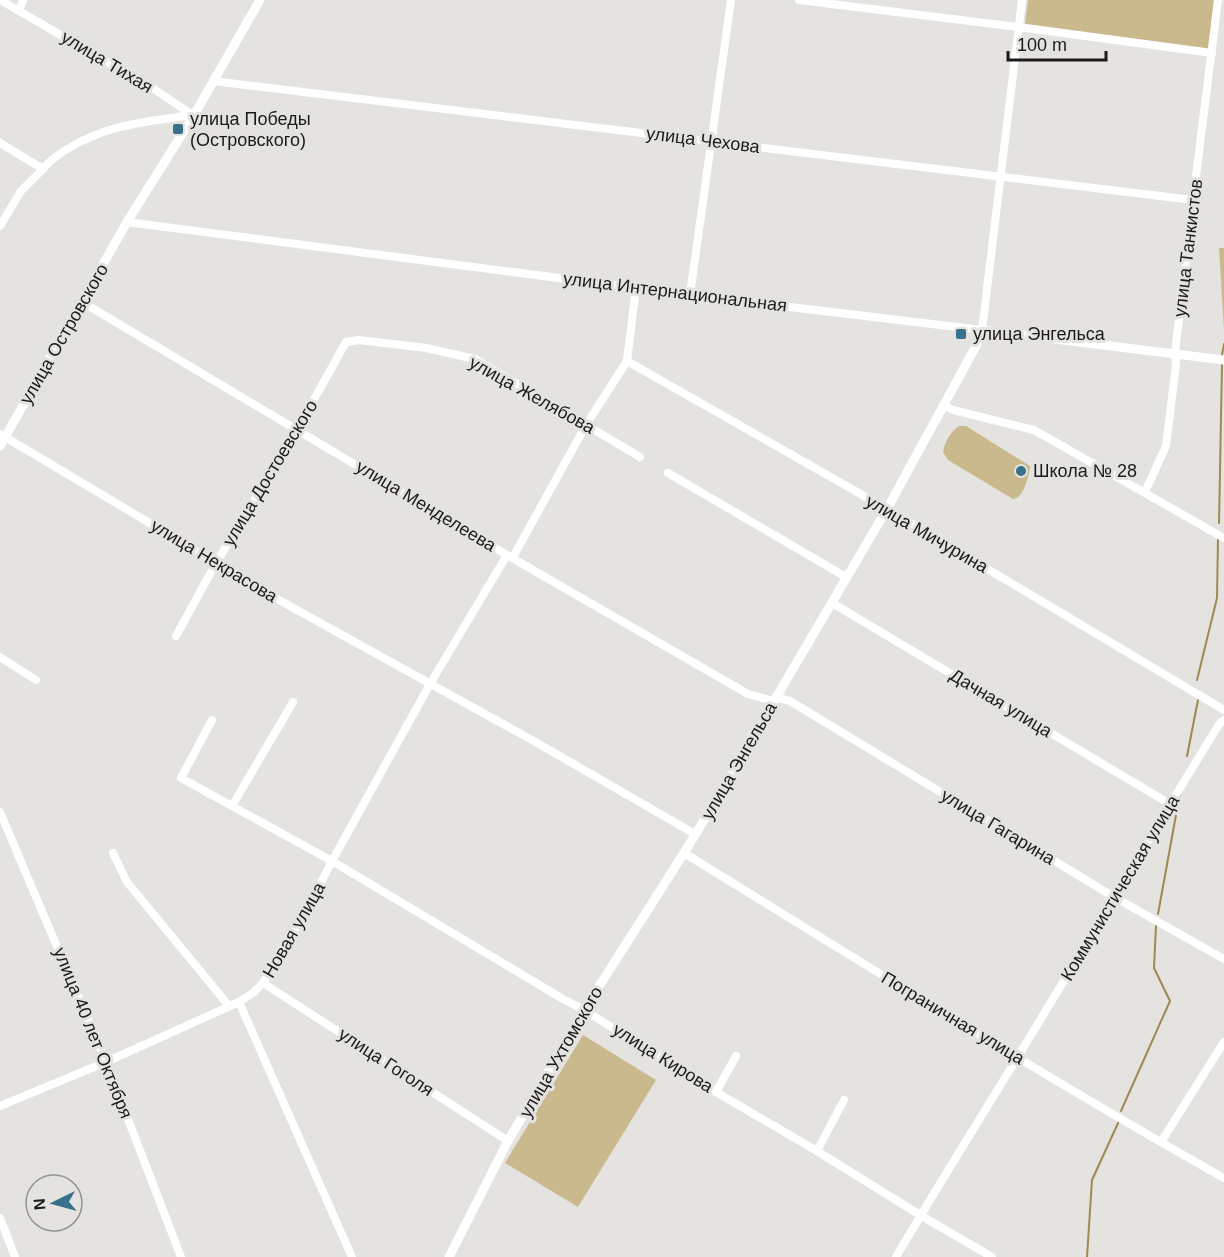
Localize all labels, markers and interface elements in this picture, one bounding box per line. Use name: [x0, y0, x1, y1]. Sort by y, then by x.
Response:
scale bar: [1008, 24, 1106, 62]
street label: улица Тихая: [58, 27, 156, 97]
text: 100 m: [1017, 35, 1067, 55]
place label: улица Победы (Островского): [190, 109, 311, 150]
marker: улица Победы (Островского): [171, 122, 185, 136]
street label: улица Чехова: [645, 123, 762, 157]
street label: улица Танкистов: [1170, 178, 1206, 318]
street label: улица Островского: [16, 260, 112, 408]
street label: улица Интернациональная: [562, 268, 788, 316]
place label: улица Энгельса: [973, 324, 1106, 344]
marker: улица Энгельса: [954, 327, 968, 341]
street label: улица Желябова: [466, 352, 599, 438]
street label: улица Достоевского: [219, 396, 321, 550]
street label: улица Менделеева: [353, 456, 500, 556]
place label: Школа № 28: [1033, 461, 1137, 481]
marker: Школа № 28: [1014, 464, 1028, 478]
street label: улица Мичурина: [862, 491, 992, 578]
street label: улица Некрасова: [147, 515, 282, 607]
street label: Дачная улица: [946, 665, 1056, 742]
street label: улица Энгельса: [697, 698, 781, 823]
street label: улица Гагарина: [937, 785, 1059, 869]
street label: Коммунистическая улица: [1057, 791, 1184, 984]
street label: Новая улица: [259, 878, 330, 981]
street label: улица 40 лет Октября: [50, 945, 136, 1121]
street label: Пограничная улица: [878, 967, 1029, 1069]
street label: улица Ухтомского: [515, 983, 607, 1121]
street label: улица Кирова: [609, 1019, 718, 1097]
street label: улица Гоголя: [335, 1024, 437, 1100]
north arrow: [24, 1173, 84, 1233]
text: N: [31, 1198, 49, 1211]

